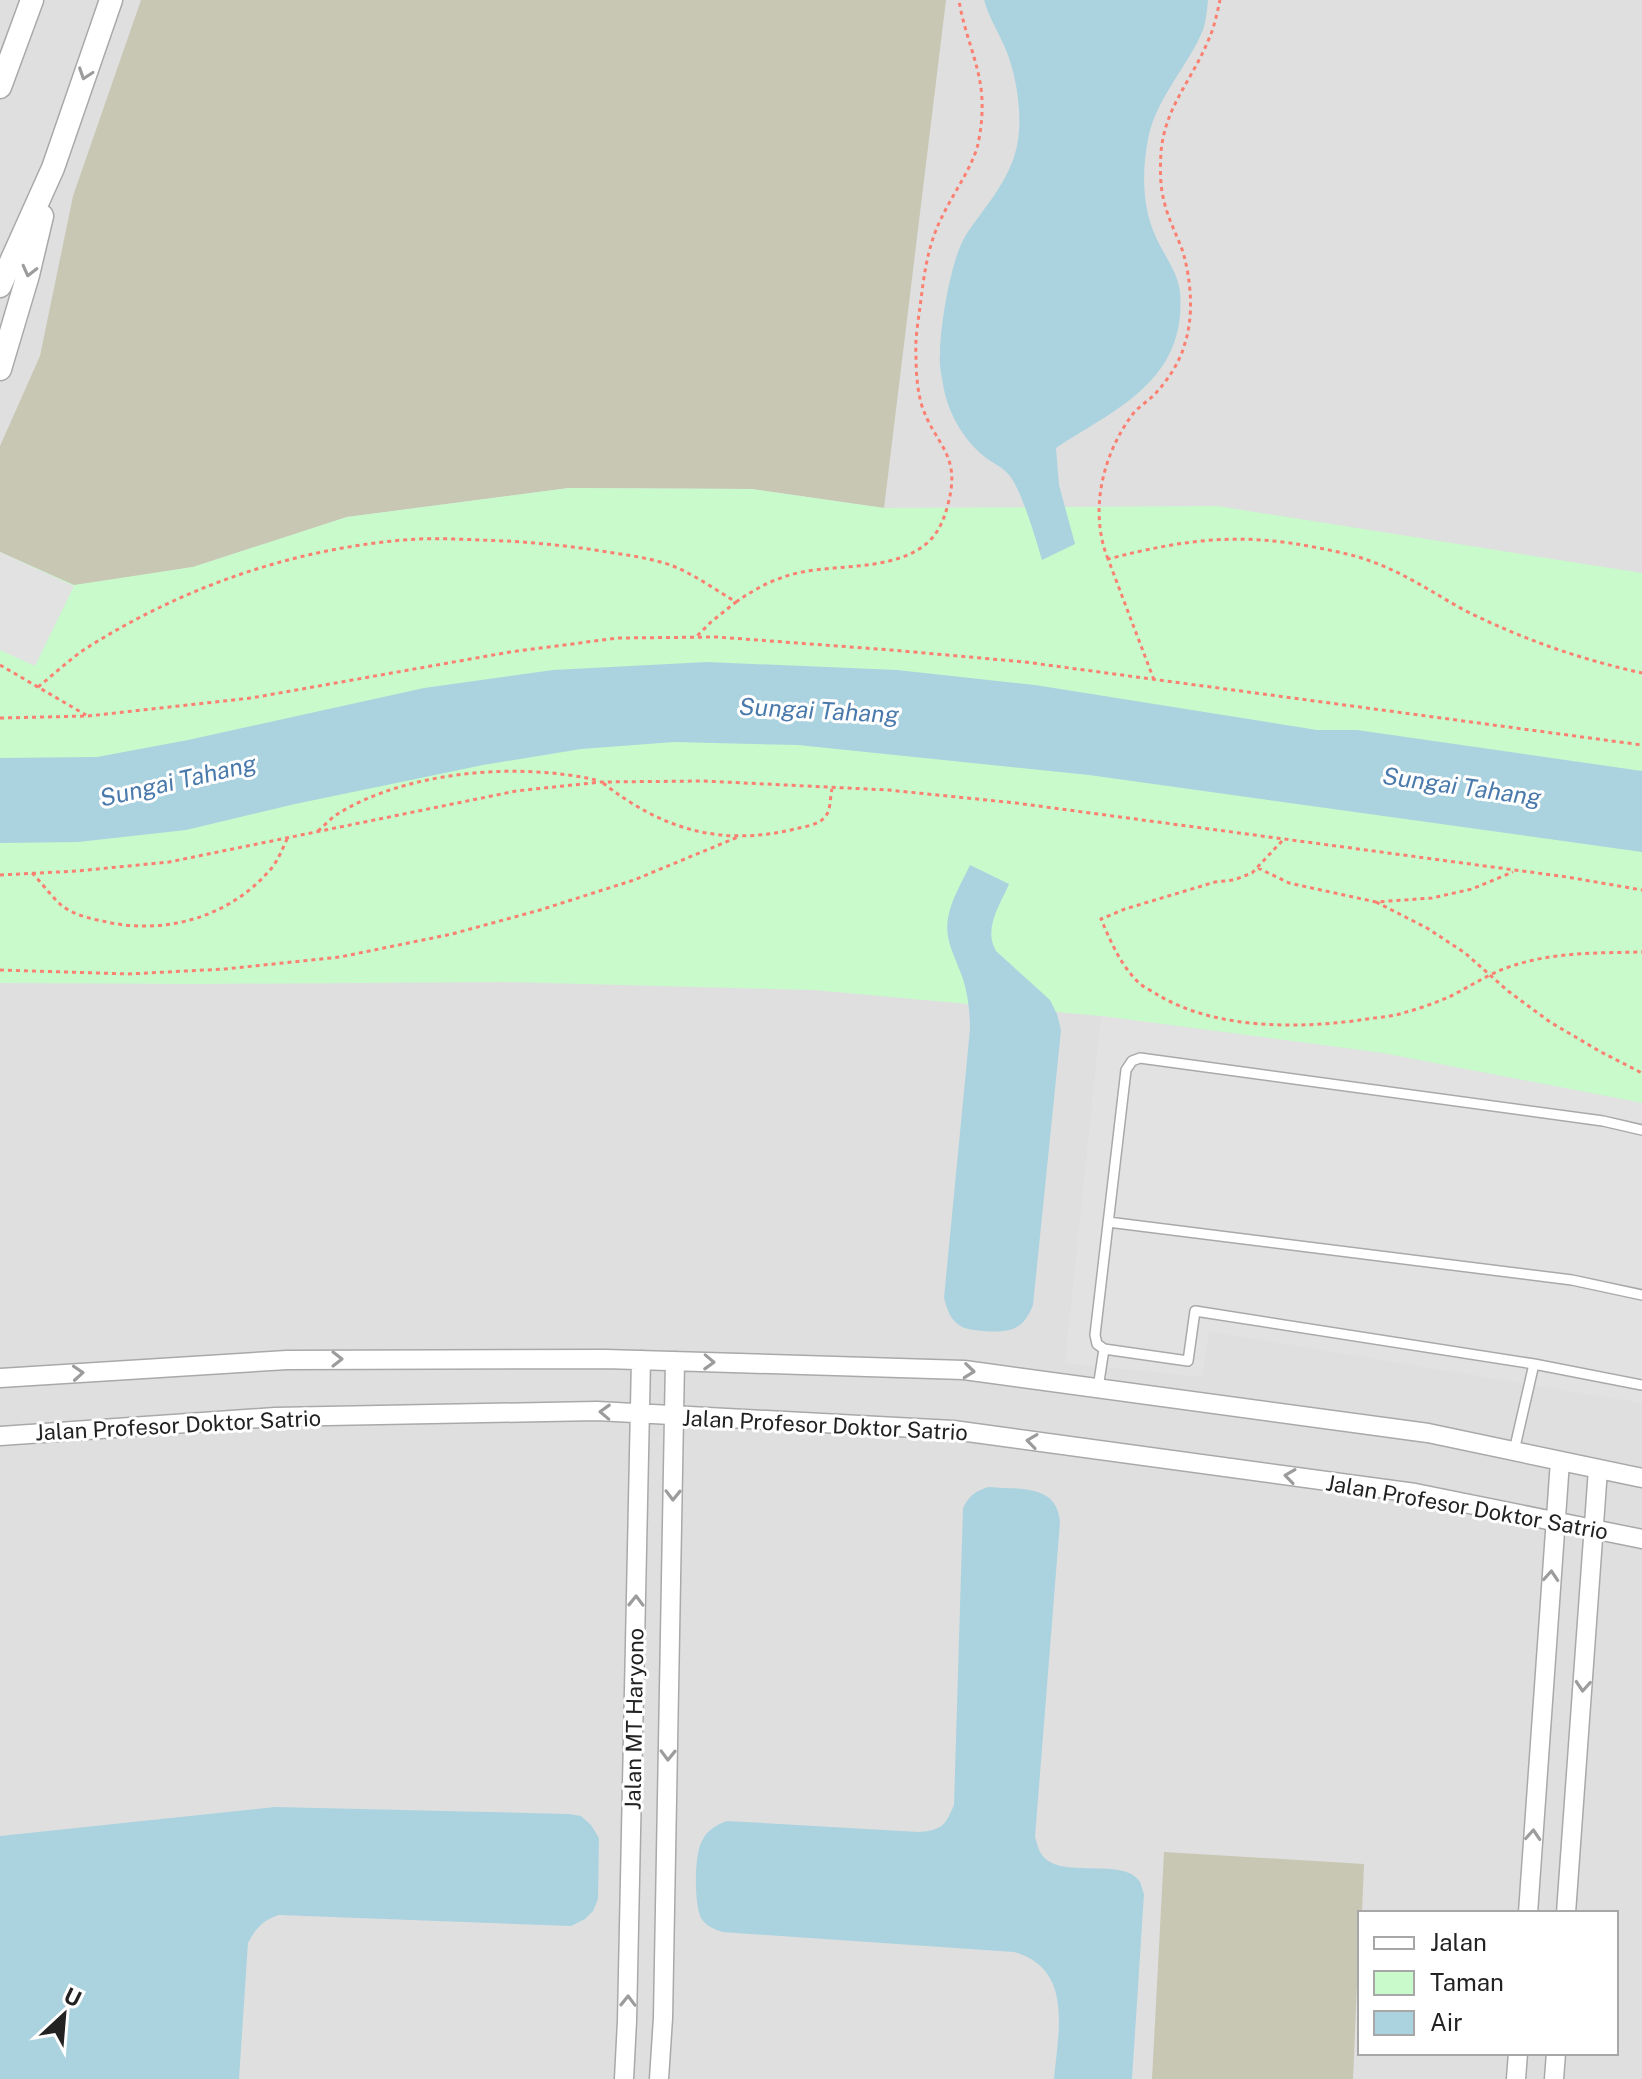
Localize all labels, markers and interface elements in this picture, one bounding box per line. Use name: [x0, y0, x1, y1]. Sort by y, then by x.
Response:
one-way arrow: [79, 66, 95, 80]
one-way arrow: [21, 264, 38, 278]
water label: Sungai Tahang: [738, 692, 900, 728]
water label: Sungai Tahang: [97, 748, 260, 812]
water label: Sungai Tahang: [1381, 761, 1544, 811]
one-way arrow: [331, 1350, 344, 1368]
one-way arrow: [703, 1353, 716, 1370]
one-way arrow: [963, 1363, 976, 1380]
one-way arrow: [72, 1365, 85, 1382]
one-way arrow: [598, 1404, 611, 1421]
street label: Jalan Profesor Doktor Satrio: [34, 1405, 322, 1445]
street label: Jalan Profesor Doktor Satrio: [681, 1405, 969, 1445]
one-way arrow: [1025, 1433, 1039, 1450]
one-way arrow: [1283, 1468, 1297, 1485]
street label: Jalan Profesor Doktor Satrio: [1324, 1469, 1610, 1545]
one-way arrow: [664, 1489, 681, 1502]
one-way arrow: [1542, 1569, 1559, 1582]
one-way arrow: [628, 1594, 645, 1607]
street label: Jalan MT Haryono: [619, 1628, 649, 1810]
one-way arrow: [1575, 1680, 1592, 1693]
one-way arrow: [659, 1749, 677, 1762]
one-way arrow: [1524, 1828, 1541, 1841]
legend: [1358, 1911, 1618, 2055]
text: Jalan: [1430, 1928, 1487, 1956]
text: Taman: [1430, 1968, 1504, 1996]
north arrow: [24, 1975, 104, 2055]
text: U: [60, 1982, 86, 2012]
one-way arrow: [619, 1994, 637, 2007]
text: Air: [1430, 2008, 1463, 2036]

